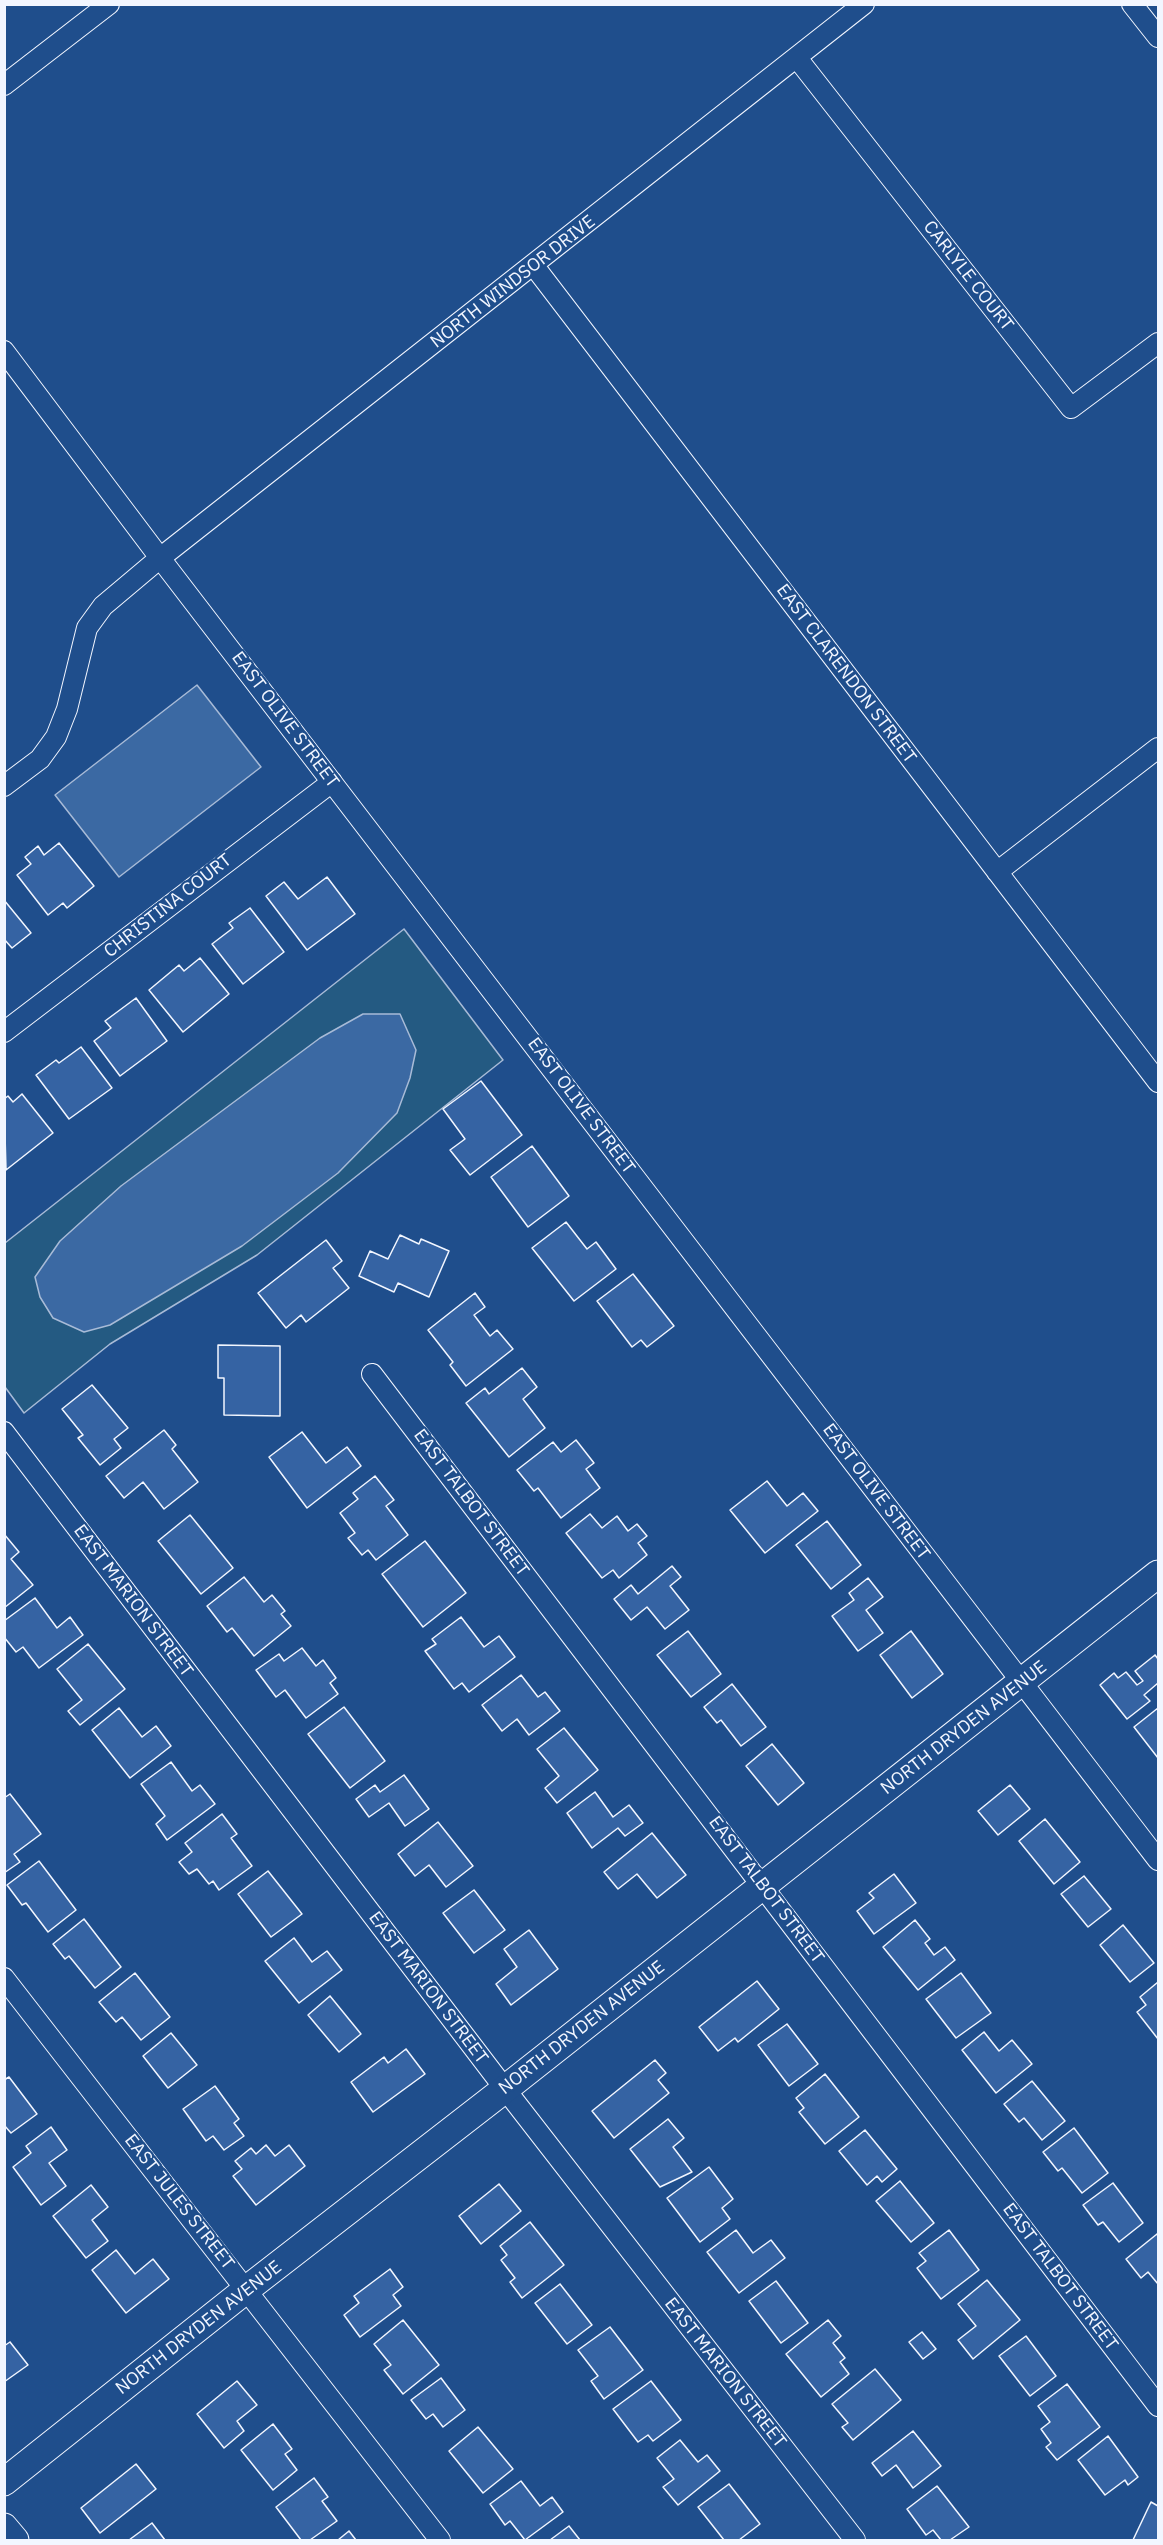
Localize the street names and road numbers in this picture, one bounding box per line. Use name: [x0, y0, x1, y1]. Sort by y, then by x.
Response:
street label: NORTH WINDSOR DRIVE: [426, 211, 600, 353]
street label: CARLYLE COURT: [918, 217, 1018, 335]
street label: EAST CLARENDON STREET: [772, 580, 920, 768]
street label: EAST OLIVE STREET: [227, 648, 343, 792]
street label: CHRISTINA COURT: [100, 849, 236, 963]
street label: EAST OLIVE STREET: [523, 1034, 639, 1178]
street label: EAST OLIVE STREET: [818, 1420, 934, 1564]
street label: EAST TALBOT STREET: [409, 1425, 533, 1581]
street label: EAST MARION STREET: [69, 1521, 197, 1681]
street label: NORTH DRYDEN AVENUE: [877, 1656, 1051, 1800]
street label: EAST TALBOT STREET: [704, 1812, 828, 1968]
street label: EAST MARION STREET: [364, 1908, 492, 2068]
street label: NORTH DRYDEN AVENUE: [495, 1956, 669, 2100]
street label: EAST JULES STREET: [119, 2130, 239, 2274]
street label: EAST TALBOT STREET: [998, 2199, 1122, 2355]
street label: NORTH DRYDEN AVENUE: [112, 2256, 286, 2400]
street label: EAST MARION STREET: [660, 2294, 790, 2452]

